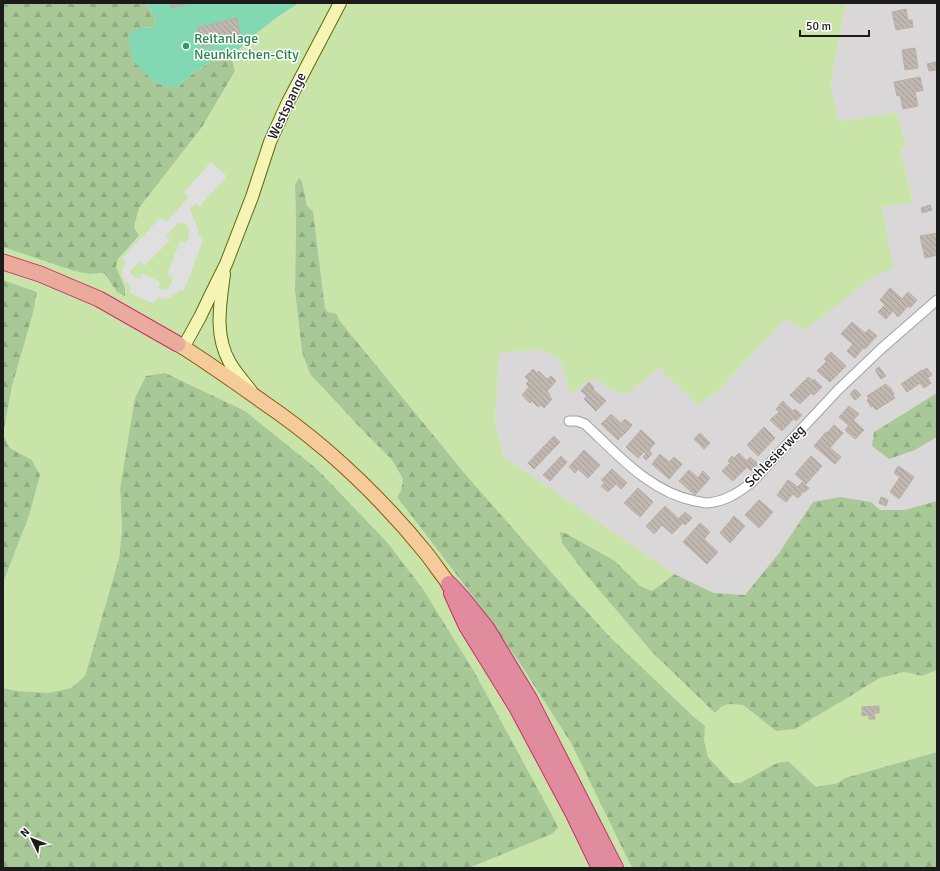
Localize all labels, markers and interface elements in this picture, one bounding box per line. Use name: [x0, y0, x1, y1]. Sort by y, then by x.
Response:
scale bar: [800, 12, 869, 38]
text: 50 m: [806, 19, 831, 34]
place label: Reitanlage Neunkirchen-City: [194, 30, 299, 63]
marker: Reitanlage Neunkirchen-City: [181, 41, 191, 51]
street label: Westspange: [264, 70, 310, 142]
street label: Schlesierweg: [741, 421, 809, 491]
north arrow: [12, 819, 52, 859]
text: N: [18, 825, 32, 840]

